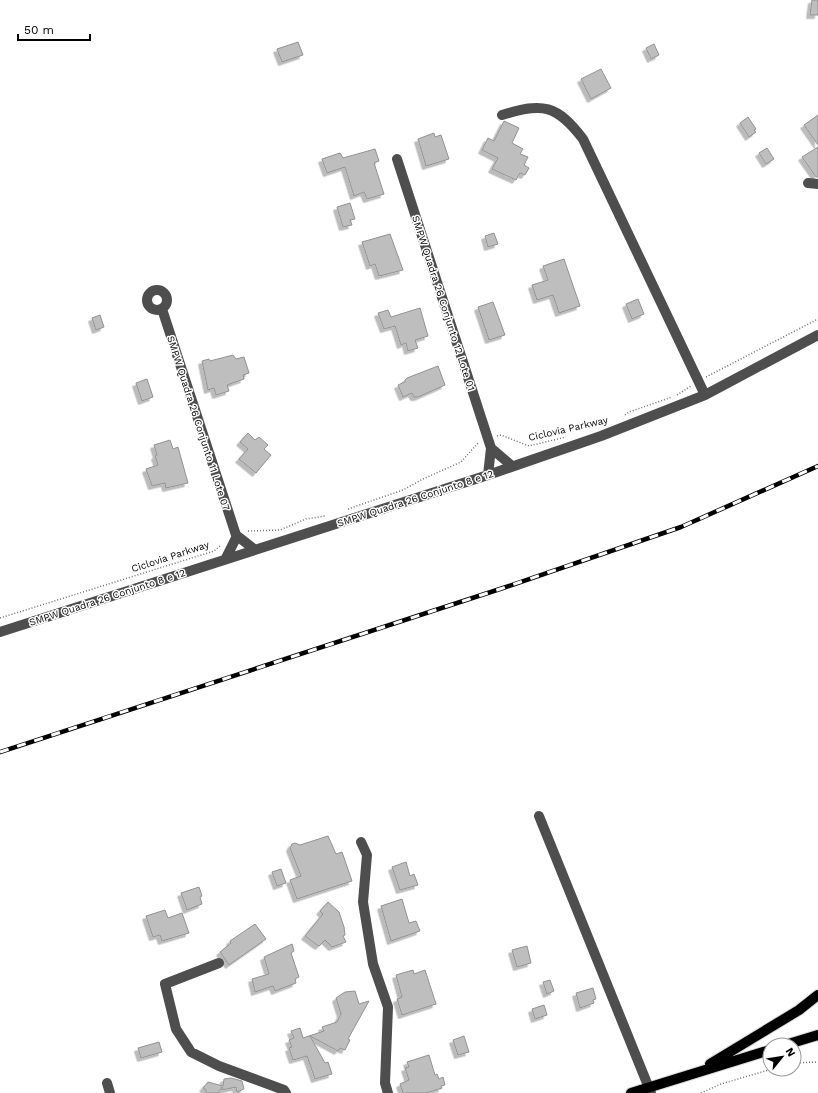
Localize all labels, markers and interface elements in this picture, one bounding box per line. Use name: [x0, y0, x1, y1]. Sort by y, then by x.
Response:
scale bar: [18, 16, 90, 42]
text: 50 m: [24, 23, 54, 37]
street label: SMPW Quadra 26 Conjunto 12 Lote 01: [410, 214, 477, 392]
street label: SMPW Quadra 26 Conjunto 11 Lote 07: [165, 334, 232, 512]
street label: Ciclovia Parkway: [527, 414, 610, 443]
street label: SMPW Quadra 26 Conjunto 8 e 12: [336, 468, 495, 529]
street label: Ciclovia Parkway: [130, 538, 211, 574]
street label: SMPW Quadra 26 Conjunto 8 e 12: [28, 567, 187, 628]
north arrow: [762, 1037, 802, 1077]
text: N: [783, 1045, 798, 1059]

